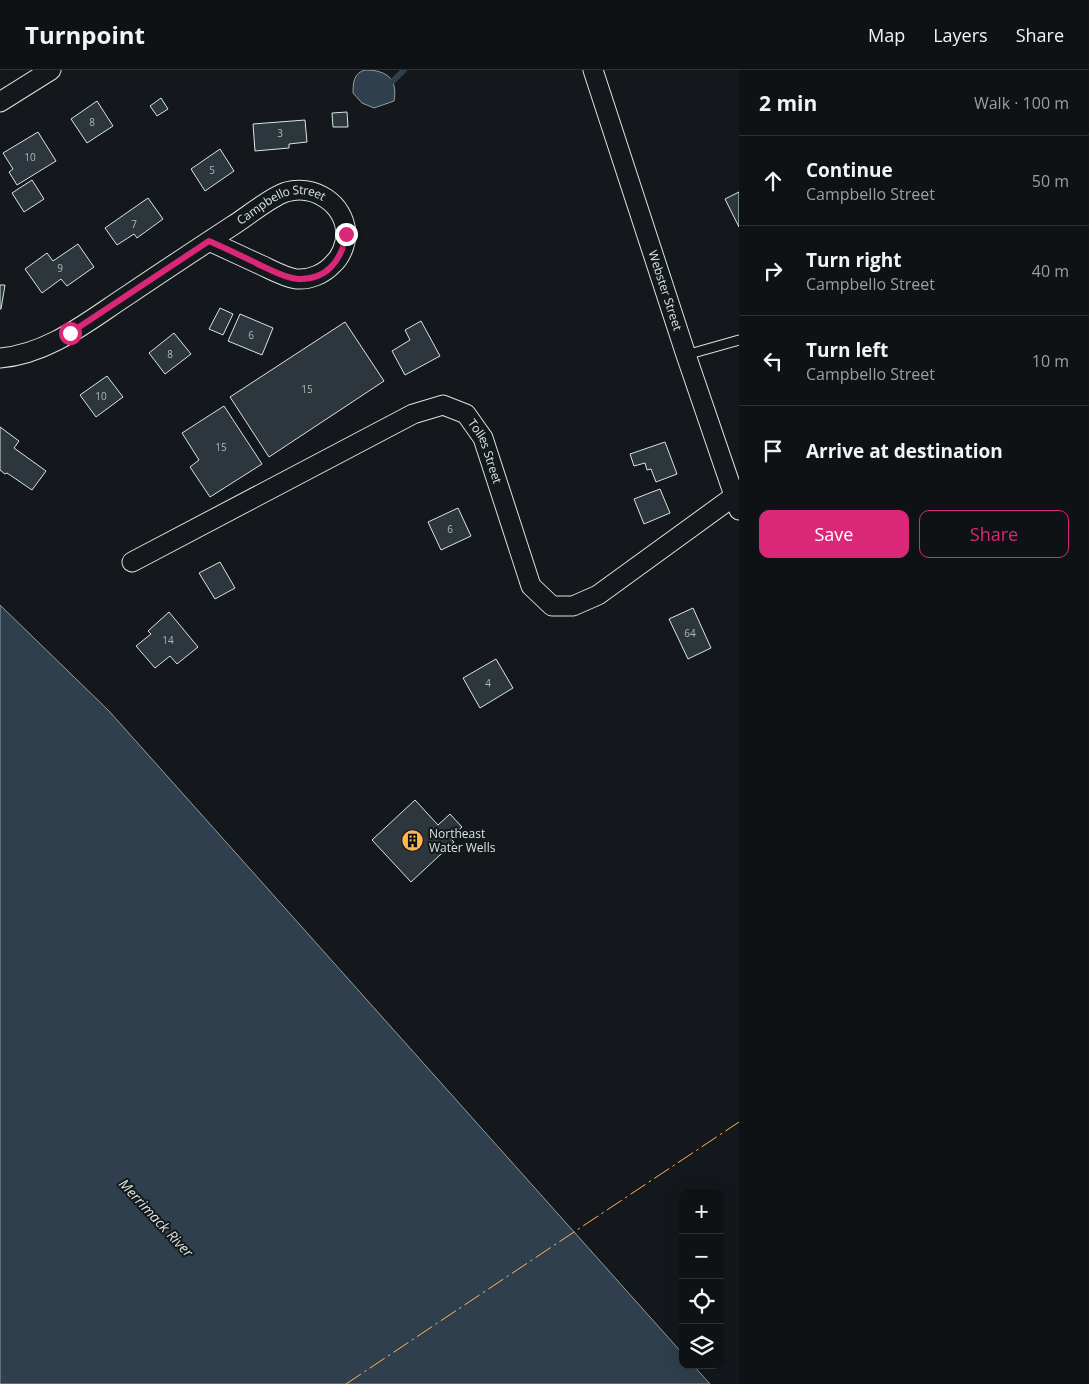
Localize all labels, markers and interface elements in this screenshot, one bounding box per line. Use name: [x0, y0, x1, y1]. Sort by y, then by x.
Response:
text: Turnpoint: [25, 18, 145, 51]
text: Map: [868, 23, 905, 47]
text: Layers: [933, 23, 988, 47]
text: Share: [1016, 23, 1064, 47]
text: 2 min: [759, 89, 817, 117]
text: Walk · 100 m: [974, 92, 1069, 114]
house number: 8: [89, 115, 95, 129]
house number: 3: [277, 126, 283, 140]
house number: 10: [24, 150, 36, 164]
text: Continue: [806, 157, 893, 183]
house number: 5: [209, 163, 215, 177]
icon: ahead: [759, 167, 787, 195]
text: 50 m: [1032, 170, 1069, 192]
street label: Campbello Street: [233, 181, 329, 229]
text: Campbello Street: [806, 183, 935, 205]
house number: 7: [131, 217, 137, 231]
route end: [335, 223, 358, 246]
text: Turn right: [806, 247, 901, 273]
street label: Webster Street: [644, 248, 686, 333]
icon: right: [759, 257, 787, 285]
text: 40 m: [1032, 260, 1069, 282]
house number: 9: [57, 261, 63, 275]
text: Campbello Street: [806, 273, 935, 295]
route start: [59, 322, 82, 345]
house number: 6: [248, 328, 254, 342]
text: Turn left: [806, 337, 888, 363]
house number: 8: [167, 347, 173, 361]
icon: left: [759, 347, 787, 375]
text: 10 m: [1032, 350, 1069, 372]
text: Campbello Street: [806, 363, 935, 385]
house number: 15: [301, 382, 313, 396]
house number: 10: [95, 389, 107, 403]
street label: Tolles Street: [464, 415, 506, 486]
icon: arrive: [759, 437, 787, 465]
text: Arrive at destination: [806, 438, 1003, 464]
house number: 15: [215, 440, 227, 454]
button: Save: [759, 510, 909, 558]
button: Share: [919, 510, 1069, 558]
house number: 6: [447, 522, 453, 536]
house number: 64: [684, 626, 696, 640]
house number: 14: [162, 633, 174, 647]
house number: 4: [485, 676, 491, 690]
place label: Northeast Water Wells: [429, 825, 496, 856]
building icon: Northeast Water Wells: [401, 829, 425, 853]
water label: Merrimack River: [115, 1174, 198, 1261]
map controls: [679, 1189, 724, 1369]
button: +: [679, 1189, 724, 1234]
button: −: [679, 1234, 724, 1279]
button: locate: [679, 1279, 724, 1324]
button: layers: [679, 1324, 724, 1369]

